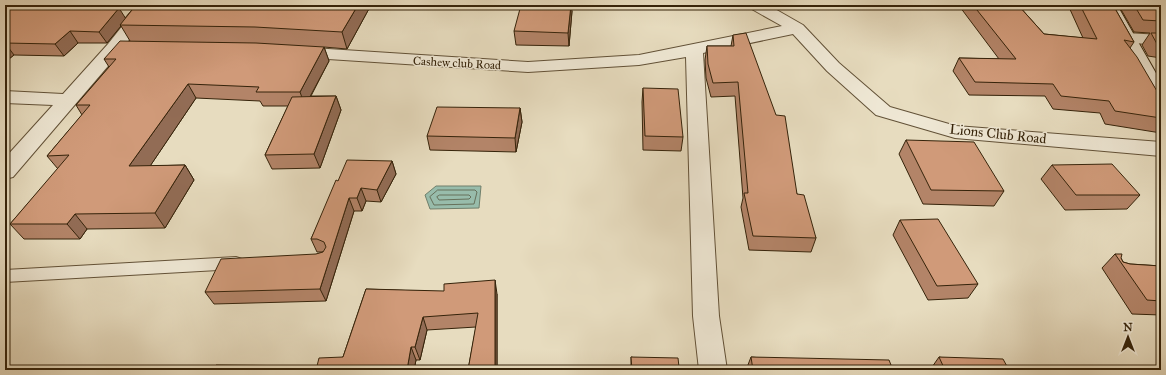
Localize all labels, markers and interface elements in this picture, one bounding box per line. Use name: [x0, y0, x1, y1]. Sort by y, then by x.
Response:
street label: Cashew club Road: [413, 54, 501, 72]
street label: Lions Club Road: [949, 120, 1047, 148]
north arrow: [1108, 317, 1148, 357]
text: N: [1123, 321, 1133, 334]

